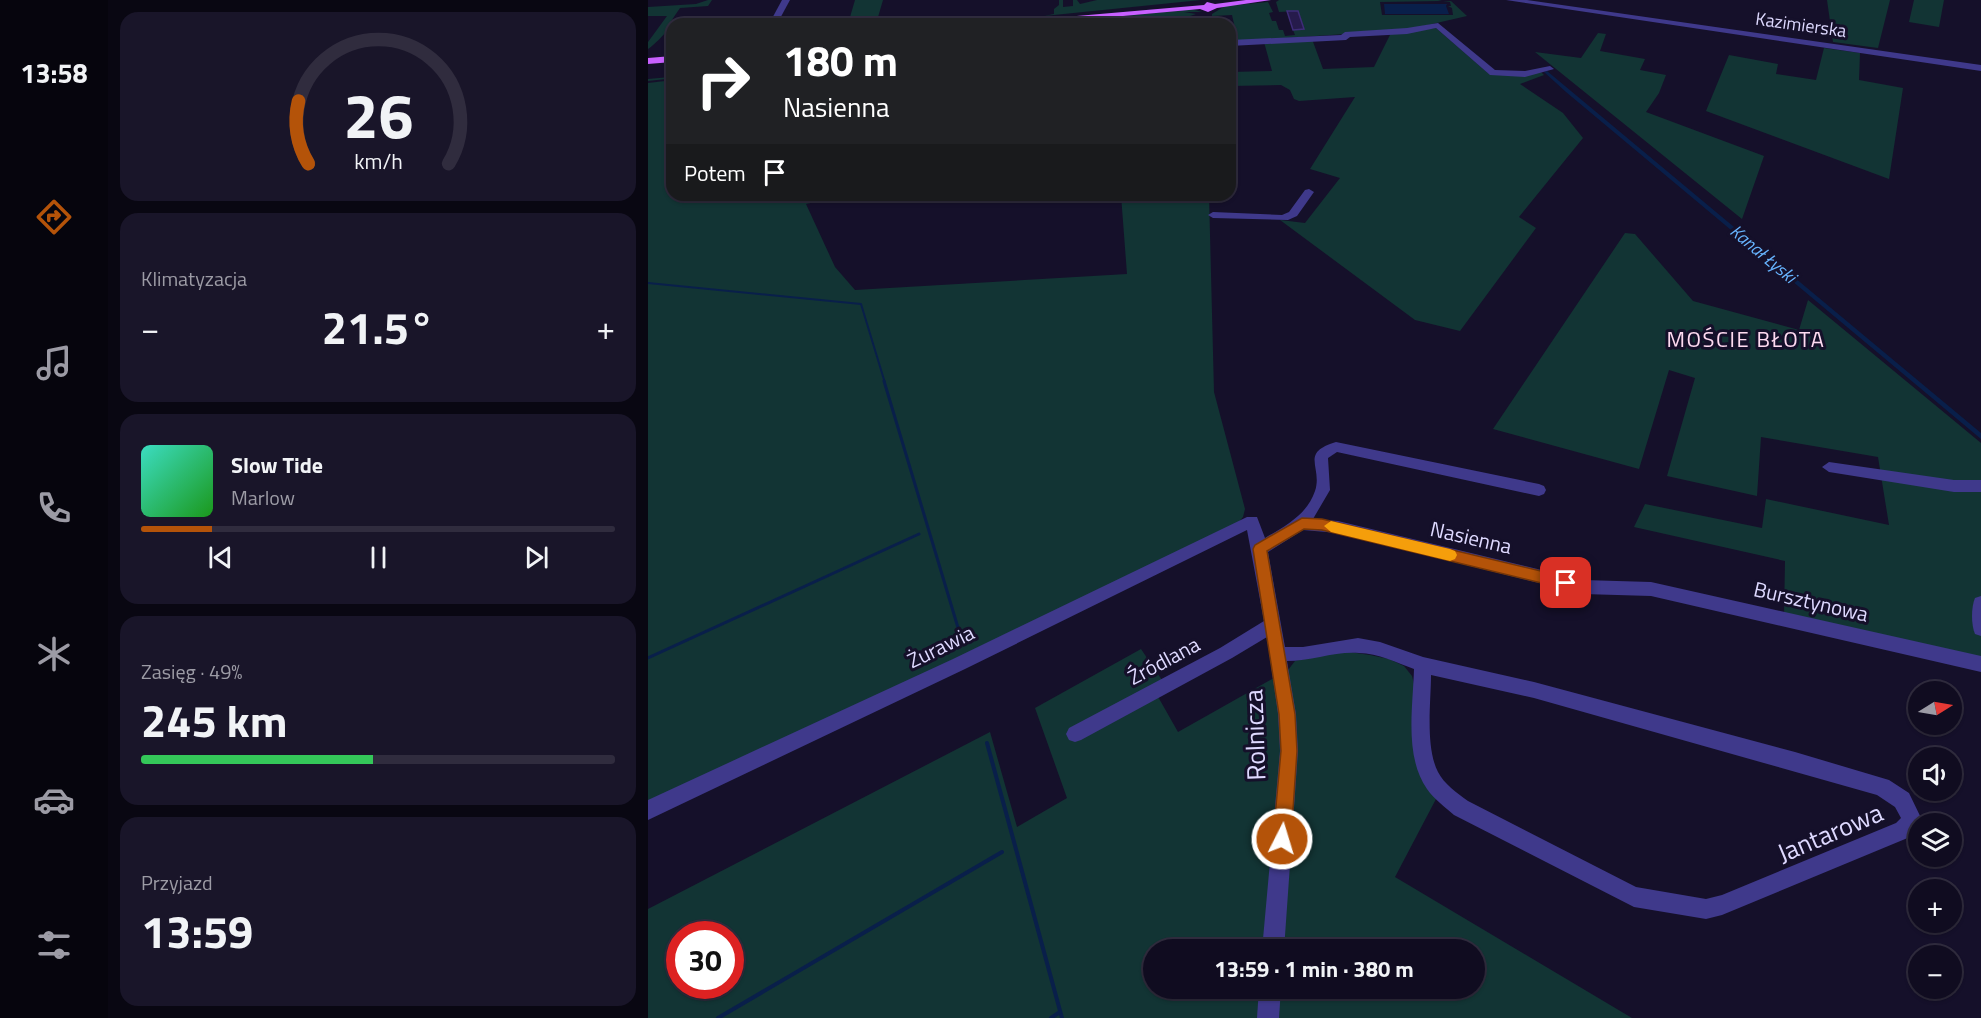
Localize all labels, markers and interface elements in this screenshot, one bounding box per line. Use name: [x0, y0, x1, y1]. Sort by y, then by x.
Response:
street label: Kazimierska: [1754, 5, 1848, 44]
text: 180 m: [783, 28, 898, 92]
icon: right: [684, 42, 762, 120]
text: 13:58: [20, 52, 88, 93]
text: 26: [343, 67, 413, 162]
text: Nasienna: [783, 86, 889, 127]
text: km/h: [354, 145, 402, 177]
text: Potem: [684, 156, 746, 190]
icon: arrive: [758, 156, 791, 189]
icon: directions: [33, 196, 75, 238]
water label: Kanał Łyski: [1724, 218, 1804, 291]
text: Klimatyzacja: [141, 263, 247, 294]
text: 21.5°: [322, 293, 434, 361]
text: −: [141, 303, 159, 353]
text: +: [597, 303, 615, 353]
district label: MOŚCIE BŁOTA: [1667, 322, 1825, 356]
icon: music: [33, 342, 75, 384]
text: Slow Tide: [231, 448, 323, 482]
text: Marlow: [231, 482, 295, 513]
icon: phone: [33, 487, 75, 529]
street label: Nasienna: [1427, 512, 1516, 562]
icon: previous: [204, 541, 237, 574]
icon: pause: [362, 541, 395, 574]
icon: next: [520, 541, 553, 574]
pin: [1540, 557, 1591, 608]
icon: arrive: [1549, 566, 1582, 599]
street label: Bursztynowa: [1751, 572, 1872, 630]
street label: Żurawia: [902, 616, 980, 676]
street label: Źródlana: [1122, 628, 1206, 692]
icon: climate: [33, 633, 75, 675]
text: Zasięg · 49%: [141, 656, 243, 687]
north arrow: [1908, 681, 1962, 735]
map controls: [1908, 681, 1962, 999]
text: 245 km: [141, 686, 287, 754]
street label: Rolnicza: [1233, 689, 1276, 781]
button: sound: [1908, 747, 1962, 801]
icon: car: [33, 779, 75, 821]
street label: Jantarowa: [1771, 793, 1889, 872]
position arrow: [1250, 807, 1314, 871]
button: layers: [1908, 813, 1962, 867]
text: Przyjazd: [141, 867, 213, 898]
button: +: [1908, 879, 1962, 933]
text: 13:59: [141, 897, 253, 965]
speed limit sign: 30: [666, 921, 744, 999]
icon: filters: [33, 924, 75, 966]
button: −: [1908, 945, 1962, 999]
text: 13:59 · 1 min · 380 m: [1214, 952, 1414, 986]

